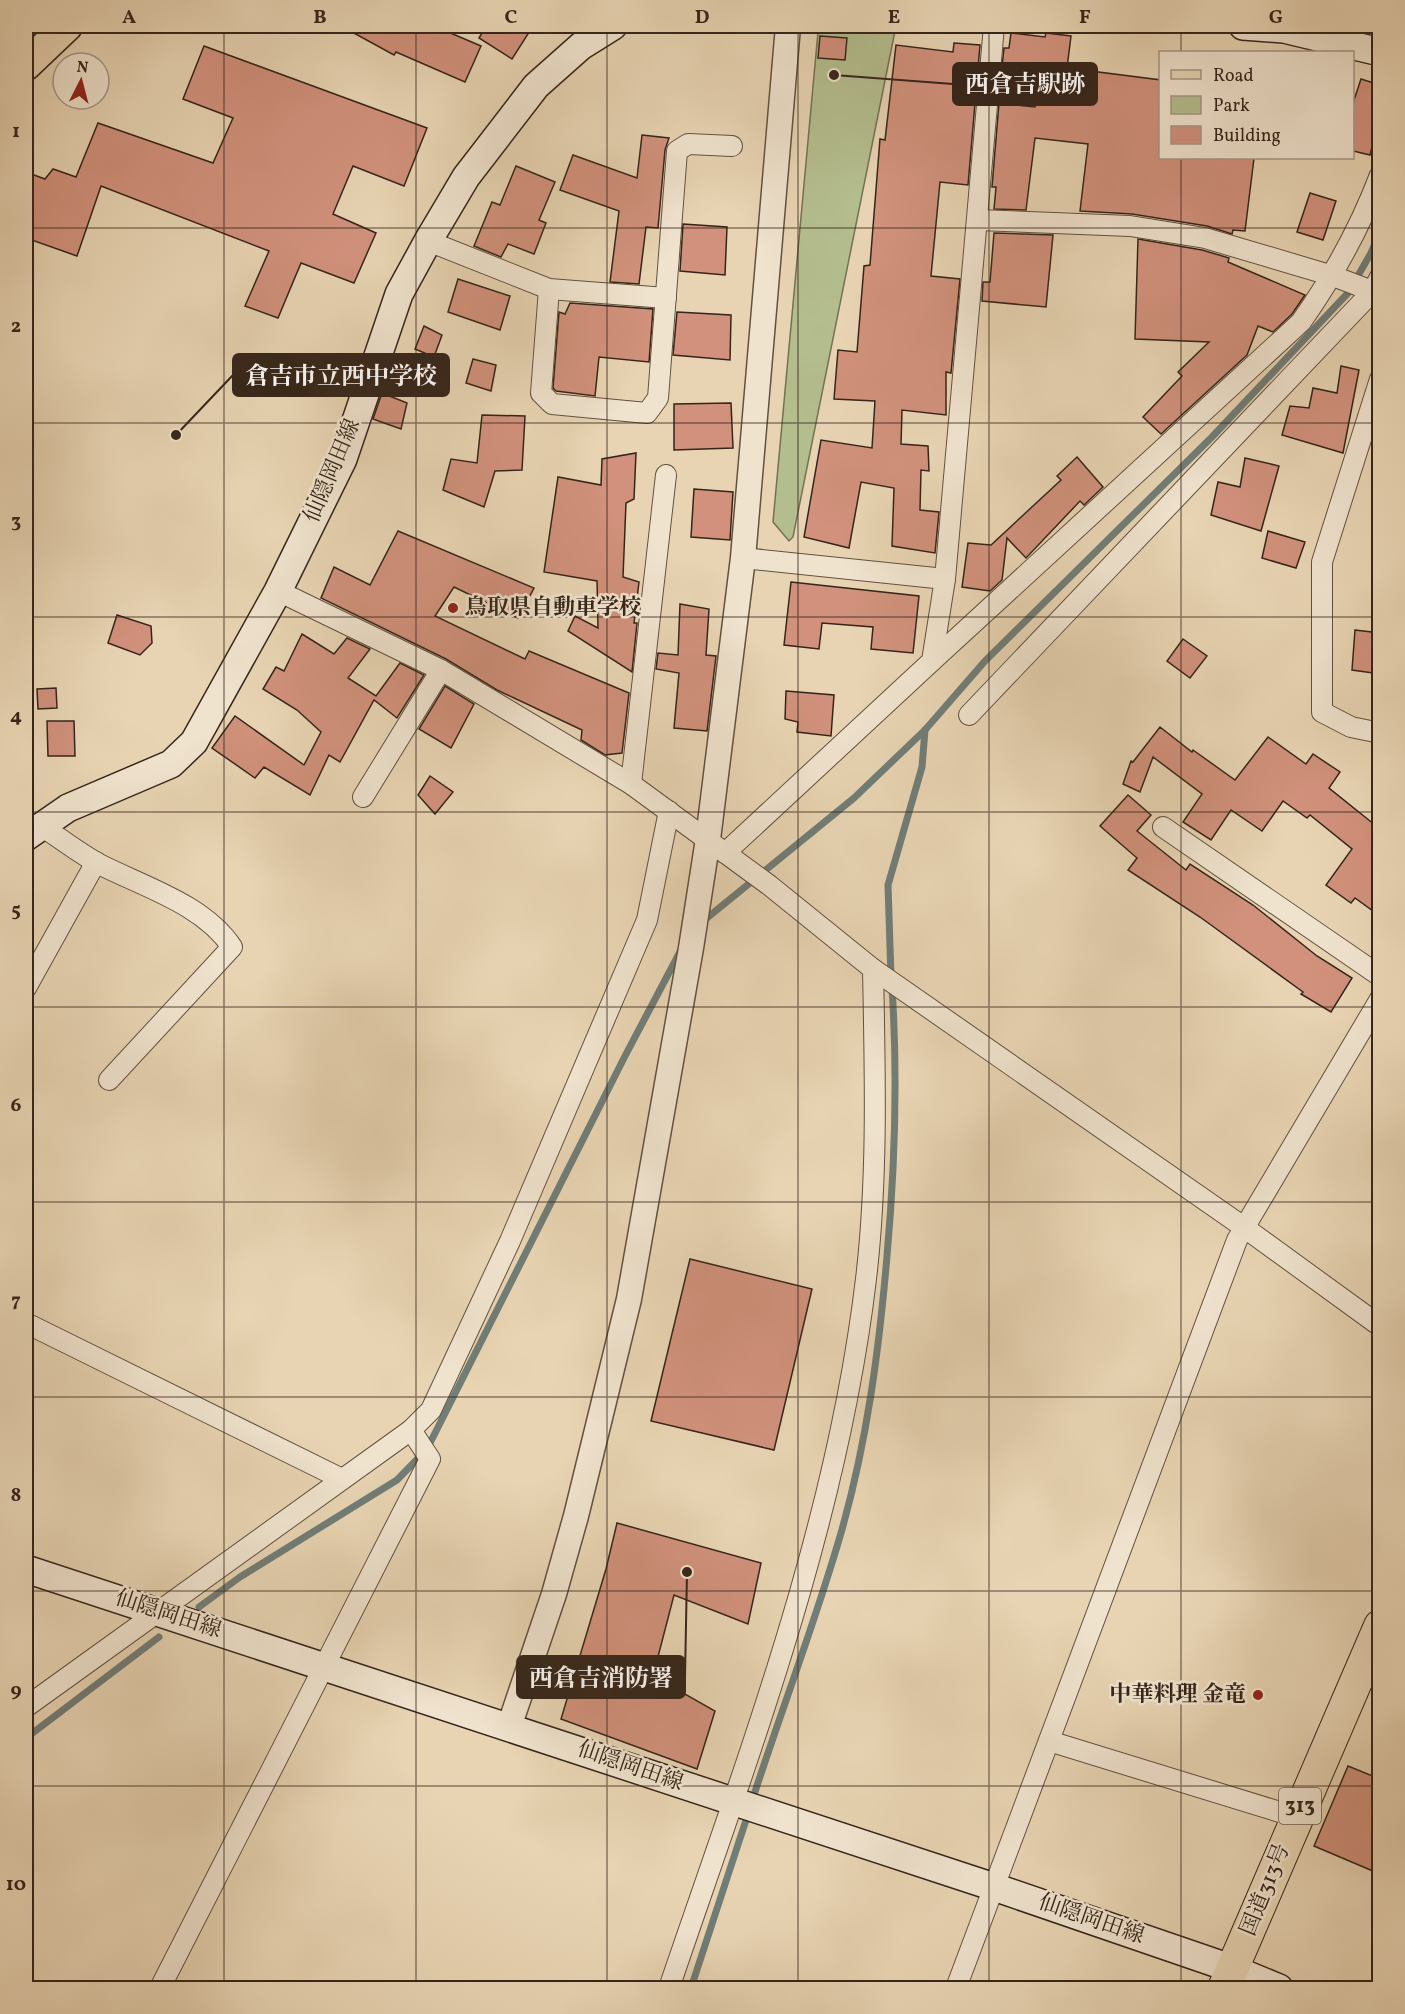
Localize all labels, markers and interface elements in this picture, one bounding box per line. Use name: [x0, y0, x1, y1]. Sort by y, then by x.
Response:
text: A: [122, 4, 136, 32]
text: B: [313, 4, 327, 32]
text: C: [505, 4, 518, 32]
text: D: [695, 4, 709, 32]
text: E: [888, 4, 900, 32]
text: F: [1079, 4, 1091, 32]
text: G: [1269, 4, 1283, 32]
north arrow: [51, 51, 111, 111]
legend: [1159, 51, 1354, 159]
text: N: [75, 57, 90, 80]
callout: 西倉吉駅跡: [953, 63, 1097, 105]
text: Road: [1213, 64, 1254, 89]
text: 西倉吉駅跡: [965, 69, 1085, 103]
text: Park: [1213, 94, 1250, 119]
text: 1: [12, 118, 20, 146]
text: Building: [1213, 124, 1281, 149]
text: 2: [11, 313, 21, 341]
callout: 倉吉市立西中学校: [233, 354, 449, 396]
text: 倉吉市立西中学校: [245, 361, 437, 395]
street label: 仙隠岡田線: [297, 414, 369, 528]
text: 3: [11, 508, 21, 536]
place label: 鳥取県自動車学校: [465, 593, 641, 624]
marker: 鳥取県自動車学校: [446, 601, 460, 615]
text: 4: [10, 703, 22, 731]
text: 5: [11, 897, 21, 925]
text: 6: [11, 1092, 22, 1120]
text: 7: [11, 1287, 21, 1315]
text: 8: [11, 1482, 21, 1510]
street label: 仙隠岡田線: [111, 1583, 225, 1647]
callout: 西倉吉消防署: [517, 1656, 685, 1698]
text: 西倉吉消防署: [529, 1663, 673, 1697]
text: 9: [10, 1677, 22, 1705]
place label: 中華料理 金竜: [1110, 1680, 1246, 1711]
marker: 中華料理 金竜: [1251, 1688, 1265, 1702]
street label: 仙隠岡田線: [573, 1734, 687, 1800]
road number: 313: [1279, 1788, 1321, 1824]
street label: 国道313号: [1233, 1839, 1299, 1941]
text: 10: [6, 1871, 26, 1899]
street label: 仙隠岡田線: [1034, 1887, 1148, 1953]

